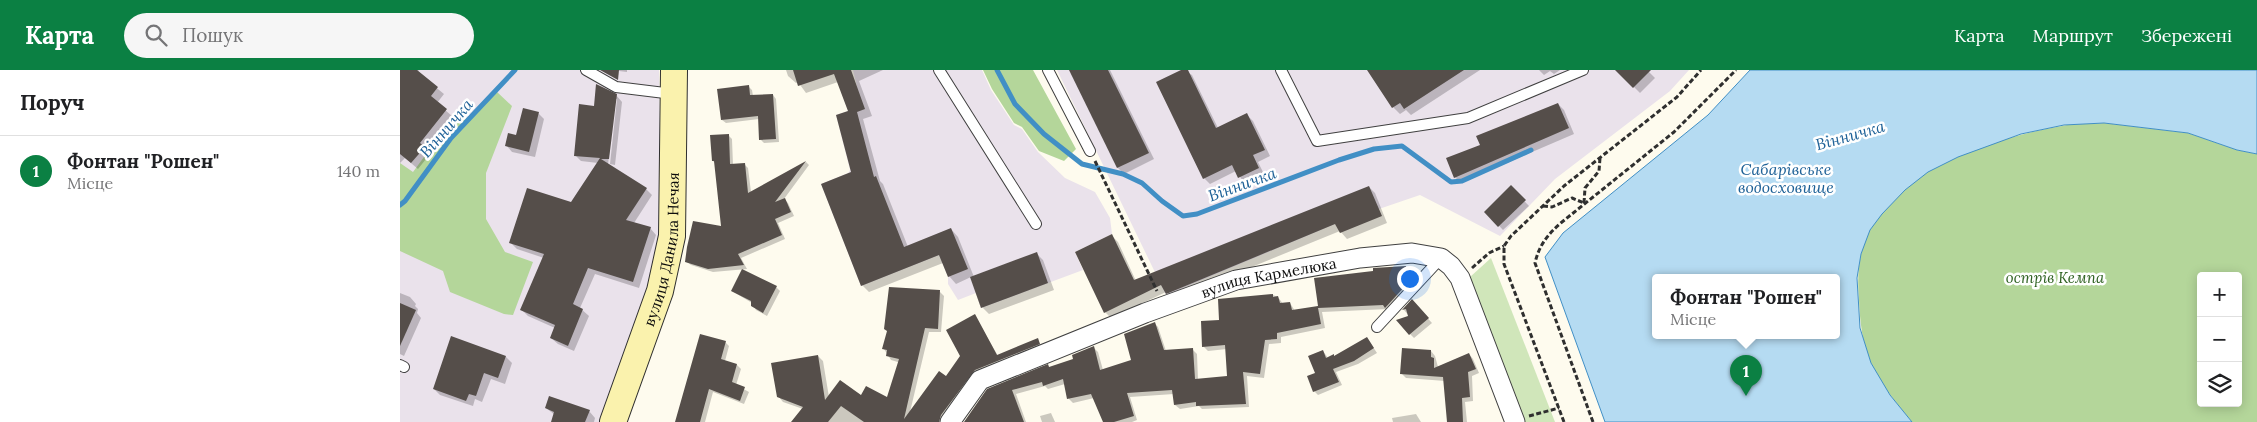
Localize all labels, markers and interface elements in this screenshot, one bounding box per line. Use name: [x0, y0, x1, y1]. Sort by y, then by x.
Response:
search box: [124, 13, 474, 58]
text: Карта: [25, 20, 94, 51]
icon: search: [142, 21, 170, 49]
text: Пошук: [182, 23, 243, 47]
text: Карта: [1954, 24, 2004, 47]
text: Маршрут: [2032, 24, 2113, 47]
text: Збережені: [2141, 24, 2232, 47]
text: Поруч: [20, 89, 85, 116]
water label: Вінничка: [415, 95, 477, 161]
water label: Вінничка: [1813, 116, 1887, 154]
text: Фонтан "Рошен": [67, 149, 219, 173]
water label: Сабарівське водосховище: [1738, 159, 1834, 197]
text: 1: [33, 161, 39, 181]
text: 140 m: [337, 161, 380, 181]
water label: Вінничка: [1205, 162, 1279, 206]
street label: вулиця Данила Нечая: [639, 172, 682, 329]
text: Місце: [67, 173, 113, 193]
street label: вулиця Кармелюка: [1198, 253, 1338, 301]
your location: [1397, 266, 1423, 292]
park label: острів Кемпа: [2006, 268, 2105, 287]
map controls: [2197, 272, 2242, 407]
button: +: [2197, 272, 2242, 317]
popup: [1652, 274, 1840, 339]
text: Фонтан "Рошен": [1670, 285, 1822, 309]
text: Місце: [1670, 309, 1716, 329]
button: −: [2197, 317, 2242, 362]
pin: 1: [1730, 355, 1762, 396]
button: layers: [2197, 362, 2242, 407]

